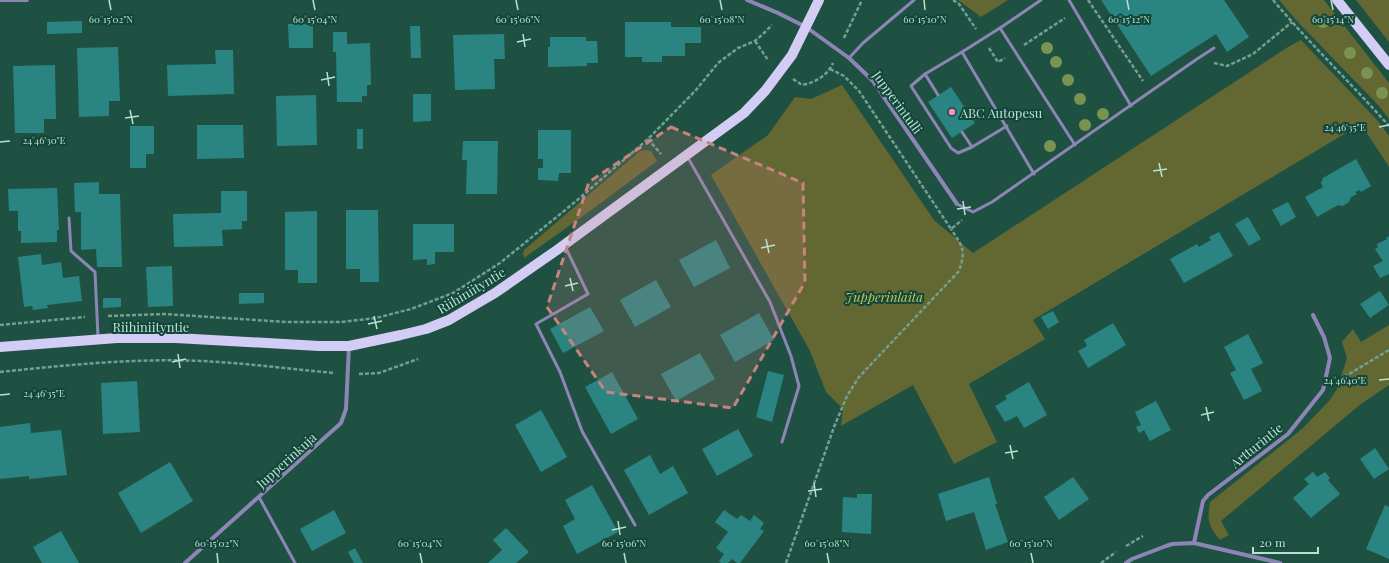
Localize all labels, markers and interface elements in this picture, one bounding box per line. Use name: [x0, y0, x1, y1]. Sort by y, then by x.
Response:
text: 60°15'02"N: [89, 12, 133, 26]
text: 60°15'04"N: [293, 12, 337, 26]
text: 60°15'06"N: [496, 12, 540, 26]
text: 60°15'08"N: [700, 12, 744, 26]
text: 60°15'10"N: [903, 12, 947, 26]
text: 60°15'12"N: [1108, 12, 1150, 26]
text: 60°15'14"N: [1312, 12, 1354, 26]
street label: Jupperintulli: [869, 66, 927, 137]
place label: ABC Autopesu: [959, 104, 1043, 121]
marker: ABC Autopesu: [947, 107, 957, 117]
text: 24°46'35"E: [1324, 120, 1366, 134]
text: 24°46'30"E: [22, 133, 66, 147]
street label: Riihiniityntie: [434, 263, 509, 317]
park label: Jupperinlaita: [845, 288, 923, 305]
street label: Riihiniityntie: [113, 318, 190, 335]
text: 24°46'40"E: [1324, 373, 1366, 387]
text: 24°46'35"E: [23, 386, 65, 400]
street label: Artturintie: [1226, 418, 1286, 472]
street label: Jupperinkuja: [252, 428, 320, 492]
scale bar: [1253, 529, 1318, 555]
text: 20 m: [1259, 534, 1286, 550]
text: 60°15'02"N: [195, 536, 239, 550]
text: 60°15'04"N: [398, 536, 442, 550]
text: 60°15'06"N: [602, 536, 646, 550]
text: 60°15'08"N: [805, 536, 849, 550]
text: 60°15'10"N: [1009, 536, 1053, 550]

